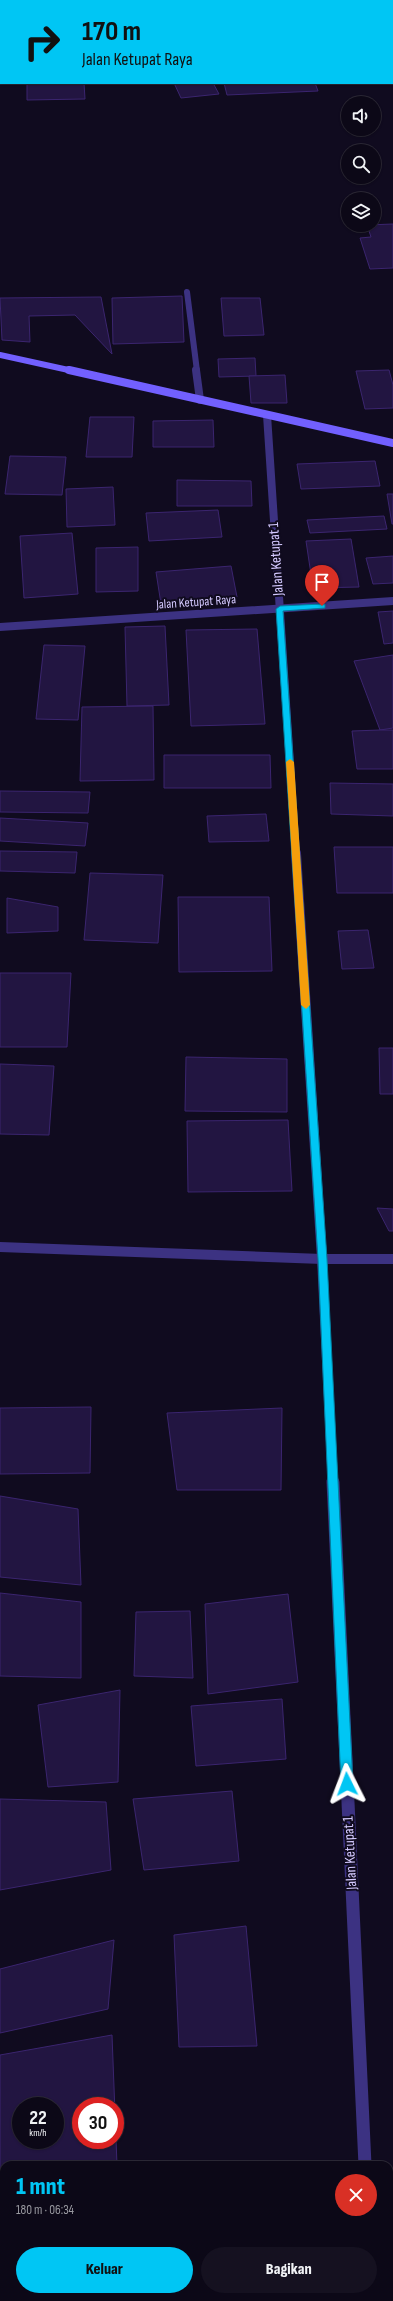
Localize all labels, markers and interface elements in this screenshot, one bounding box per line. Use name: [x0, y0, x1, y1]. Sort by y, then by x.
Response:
text: 170 m: [82, 15, 141, 48]
icon: right: [16, 16, 68, 68]
text: Jalan Ketupat Raya: [82, 49, 193, 70]
map controls: [341, 96, 381, 232]
button: sound: [341, 96, 381, 136]
button: search: [341, 144, 381, 184]
button: layers: [341, 192, 381, 232]
street label: Jalan Ketupat 1: [264, 521, 288, 597]
pin: [305, 565, 339, 606]
icon: arrive: [311, 571, 333, 593]
street label: Jalan Ketupat Raya: [155, 591, 236, 613]
position arrow: [326, 1763, 368, 1805]
street label: Jalan Ketupat 1: [339, 1815, 361, 1891]
speed limit sign: 30: [72, 2097, 124, 2149]
text: 22: [29, 2106, 47, 2130]
text: km/h: [29, 2127, 47, 2139]
text: 1 mnt: [16, 2172, 65, 2201]
button: close: [335, 2174, 377, 2216]
text: 180 m · 06:34: [16, 2202, 74, 2218]
button: Keluar: [16, 2247, 193, 2293]
button: Bagikan: [201, 2247, 377, 2293]

